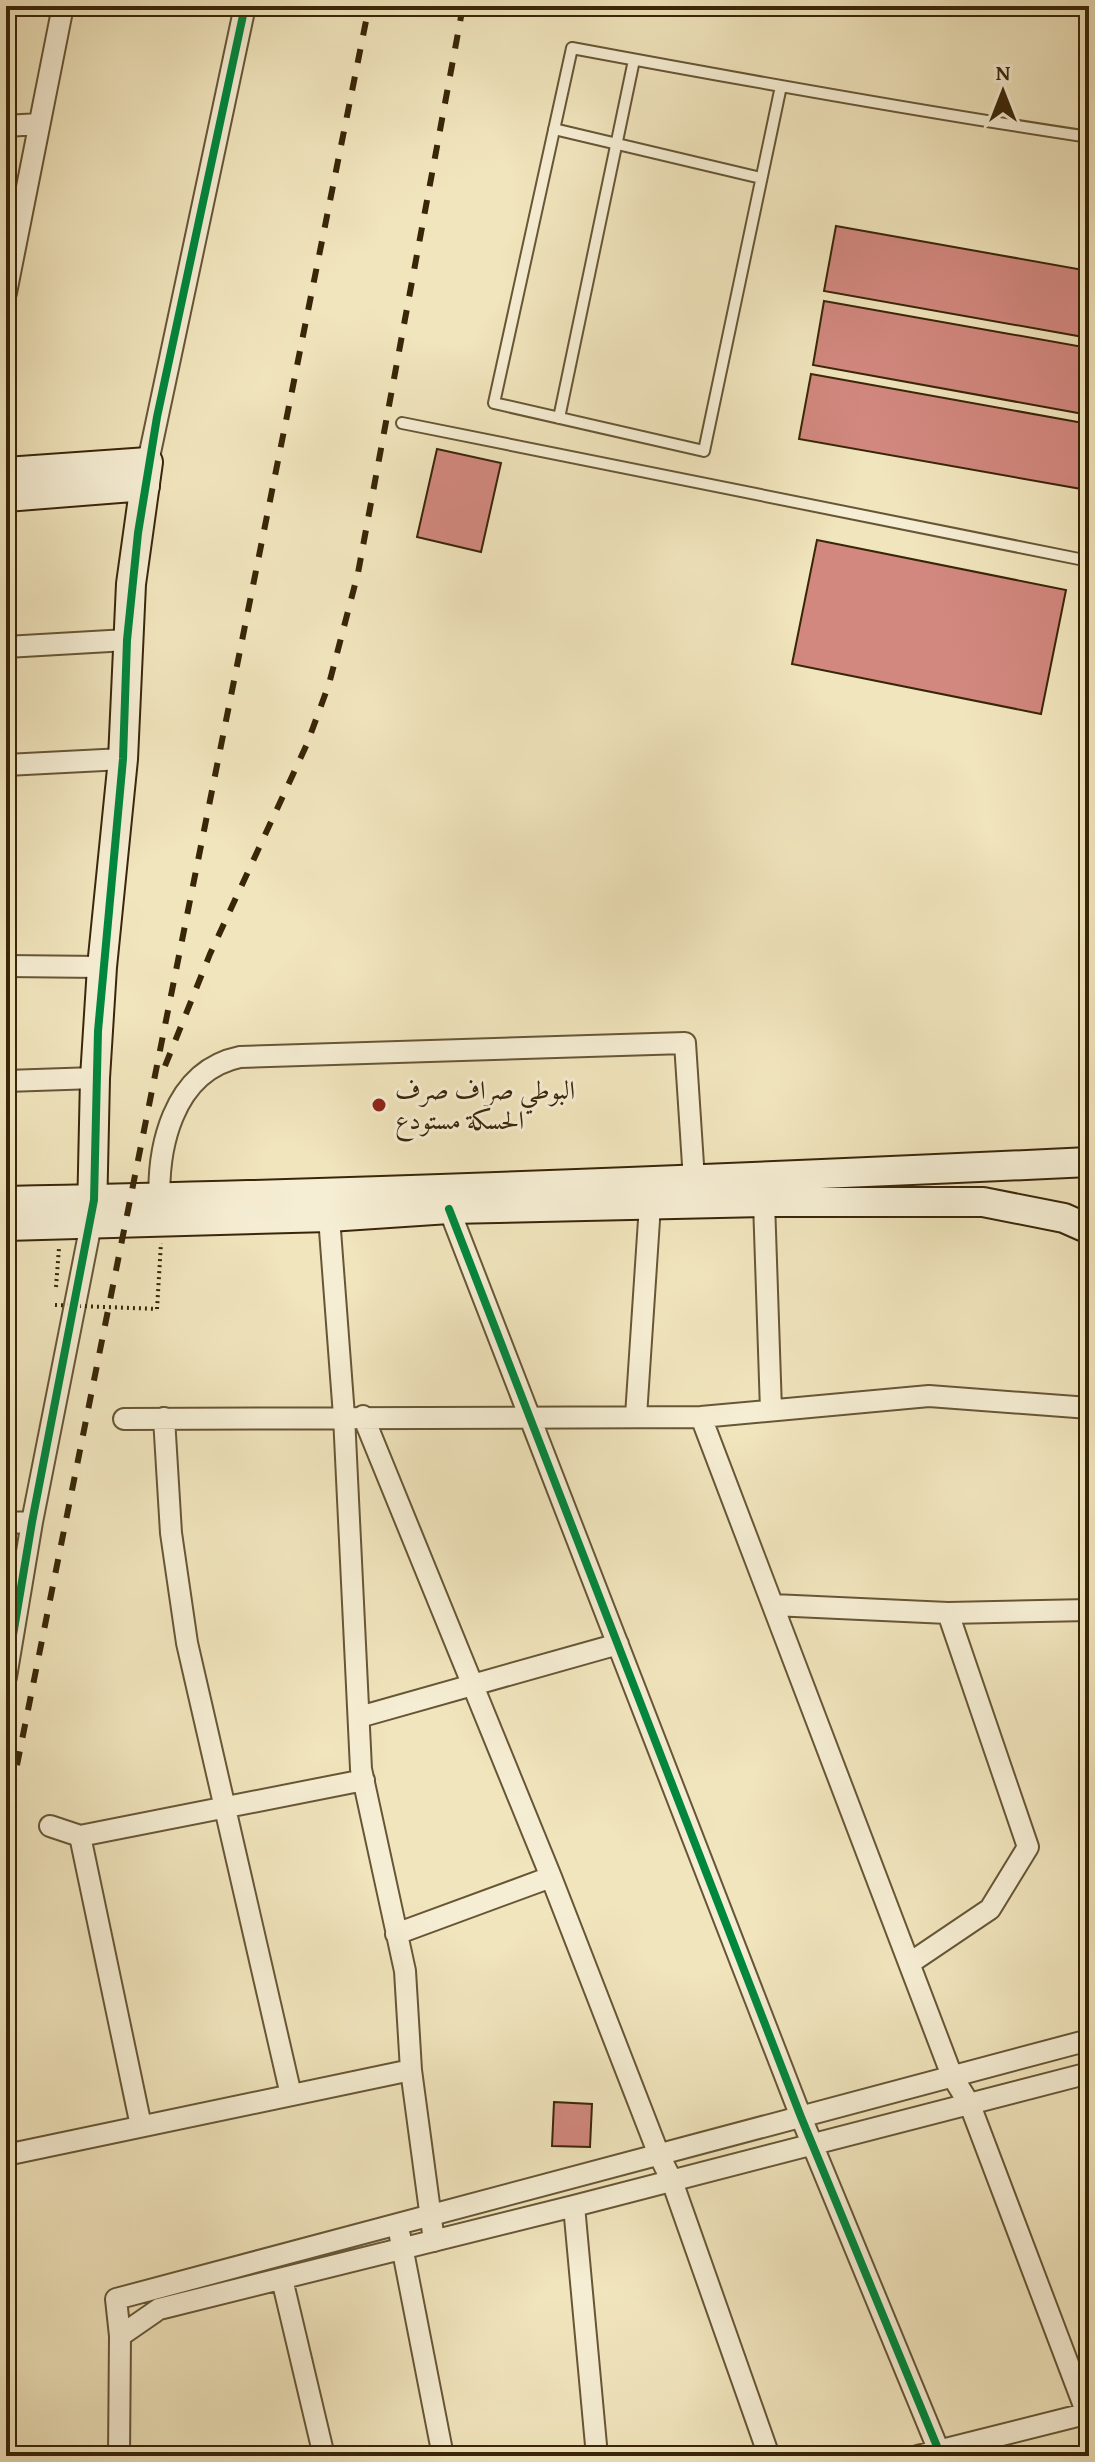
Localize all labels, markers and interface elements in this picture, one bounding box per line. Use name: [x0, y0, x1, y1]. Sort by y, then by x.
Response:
north arrow: [963, 52, 1043, 132]
text: N: [996, 56, 1011, 88]
place label: البوطي صراف صرف الحسكة مستودع: [395, 1070, 575, 1142]
marker: البوطي صراف صرف الحسكة مستودع: [370, 1096, 388, 1114]

